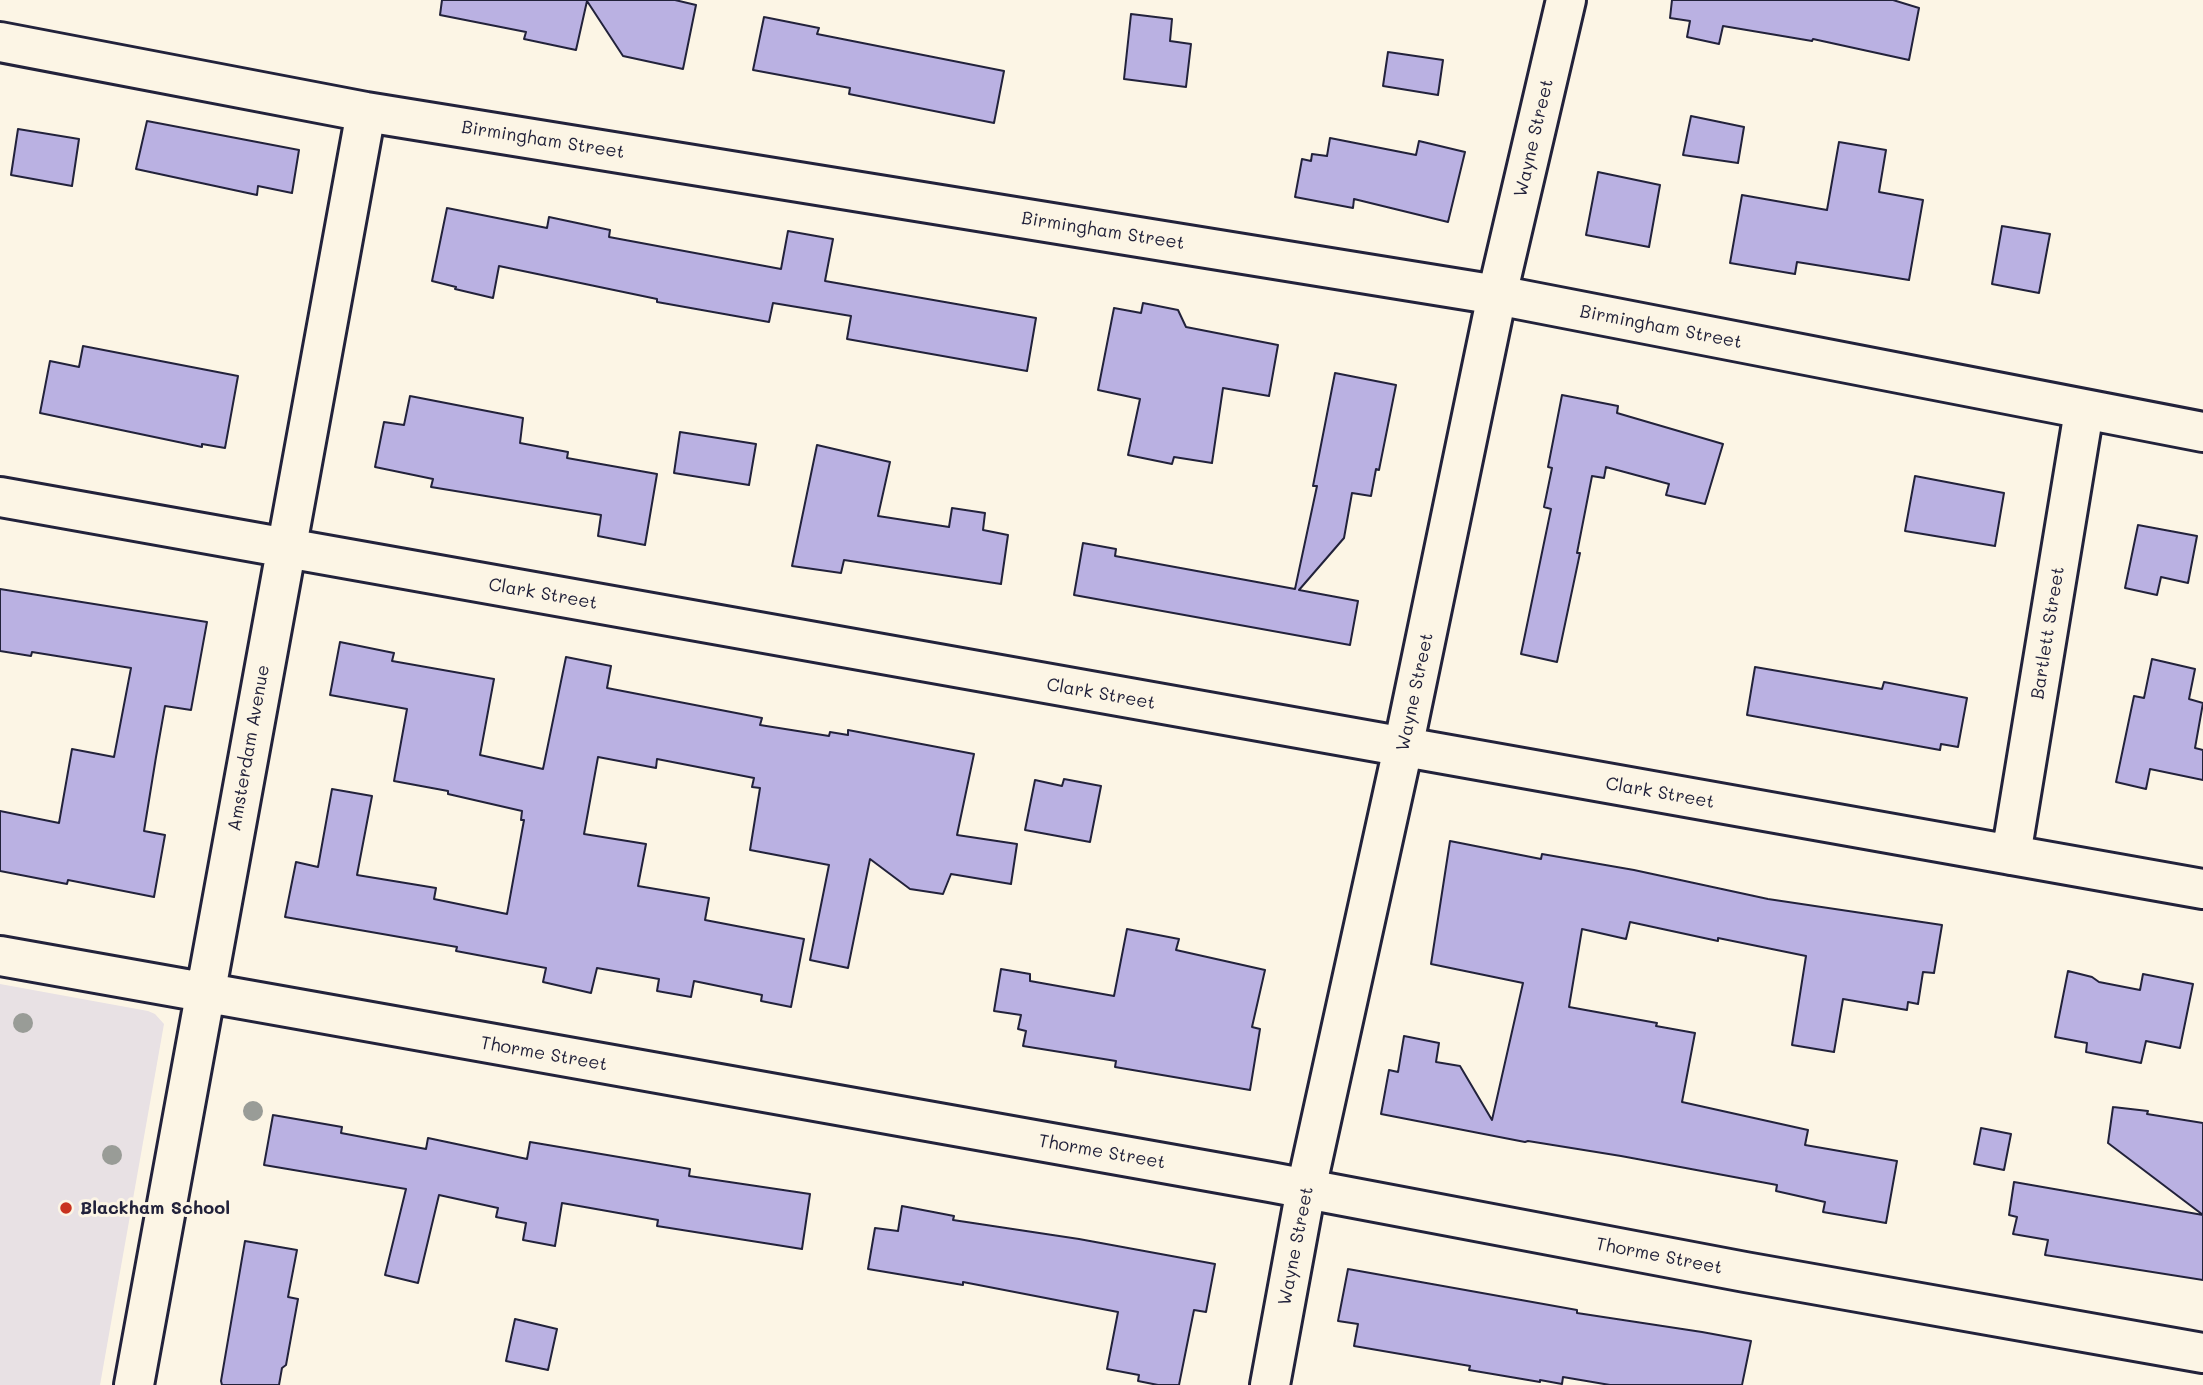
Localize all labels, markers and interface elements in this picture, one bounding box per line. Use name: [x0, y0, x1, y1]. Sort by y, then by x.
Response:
street label: Wayne Street: [1510, 77, 1558, 199]
street label: Birmingham Street: [460, 116, 626, 164]
street label: Birmingham Street: [1020, 207, 1186, 255]
street label: Birmingham Street: [1578, 301, 1744, 353]
street label: Bartlett Street: [2027, 565, 2069, 701]
street label: Clark Street: [487, 574, 599, 614]
street label: Wayne Street: [1392, 631, 1438, 753]
street label: Amsterdam Avenue: [224, 663, 274, 833]
street label: Clark Street: [1045, 674, 1157, 714]
street label: Clark Street: [1604, 773, 1716, 813]
street label: Thorme Street: [479, 1032, 609, 1076]
street label: Thorme Street: [1037, 1130, 1167, 1174]
street label: Wayne Street: [1274, 1185, 1318, 1307]
place label: Blackham School: [80, 1197, 230, 1219]
marker: Blackham School: [58, 1200, 74, 1216]
street label: Thorme Street: [1594, 1233, 1724, 1279]

